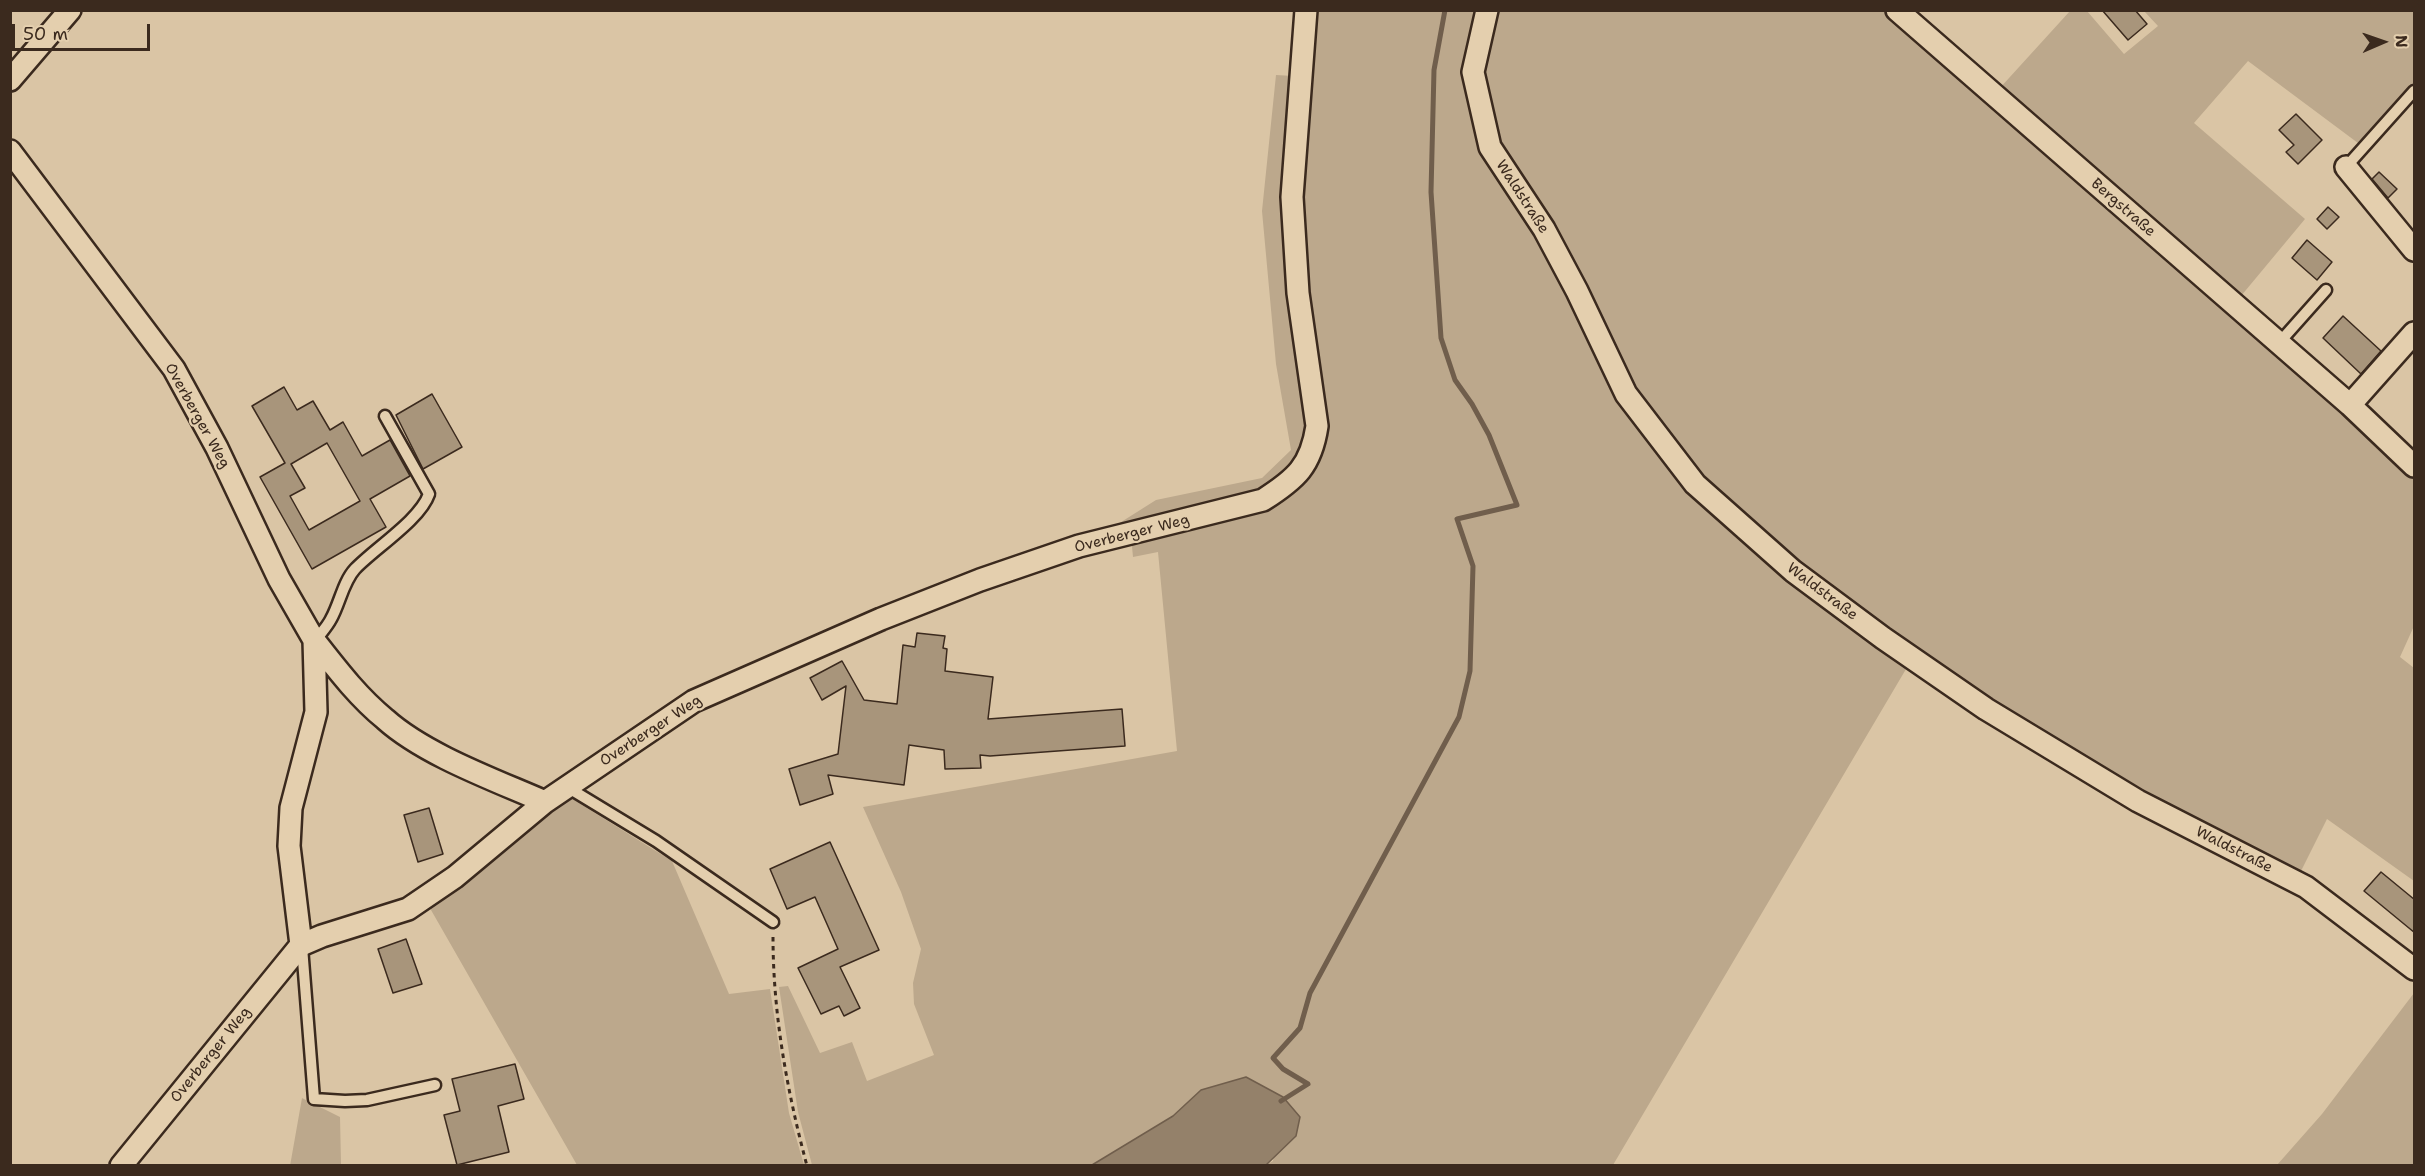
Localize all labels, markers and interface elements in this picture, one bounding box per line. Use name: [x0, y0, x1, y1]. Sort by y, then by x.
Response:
scale bar: [15, 12, 153, 50]
north arrow: [2353, 12, 2413, 72]
text: 50 m: [23, 22, 68, 46]
text: N: [2391, 35, 2412, 48]
street label: Waldstraße: [1492, 157, 1552, 237]
street label: Bergstraße: [2087, 175, 2159, 241]
street label: Overberger Weg: [161, 360, 233, 472]
street label: Overberger Weg: [1073, 511, 1191, 557]
street label: Waldstraße: [1783, 560, 1861, 624]
street label: Overberger Weg: [597, 691, 705, 771]
street label: Waldstraße: [2192, 823, 2276, 877]
street label: Overberger Weg: [167, 1004, 255, 1106]

